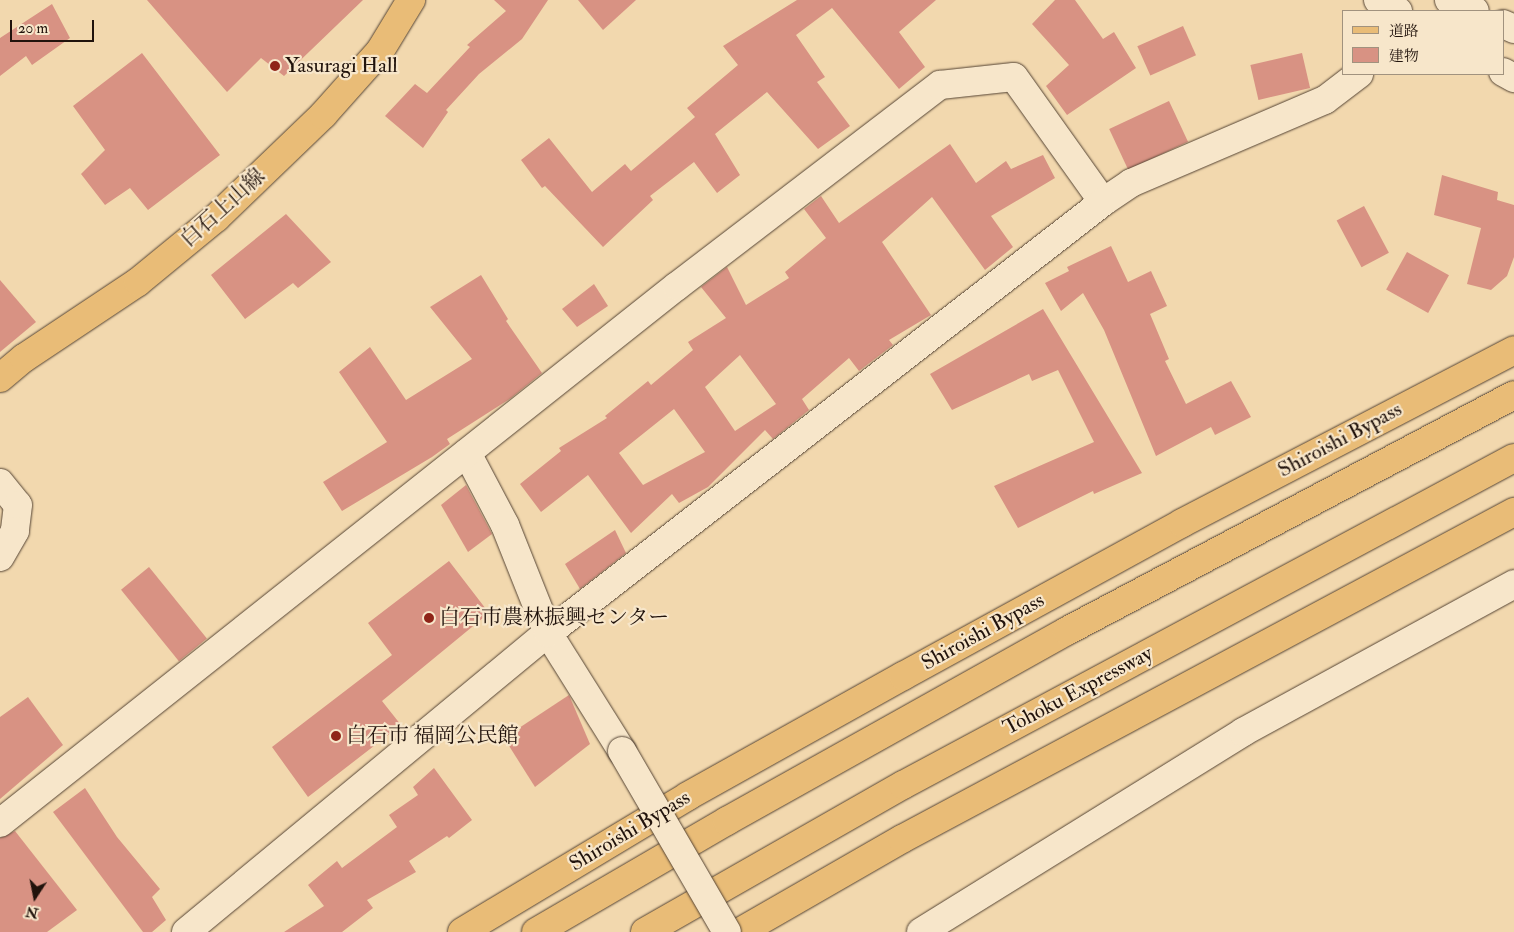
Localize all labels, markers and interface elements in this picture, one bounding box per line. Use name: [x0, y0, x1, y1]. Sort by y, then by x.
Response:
scale bar: [12, 10, 96, 42]
legend: [1342, 10, 1504, 75]
text: 20 m: [18, 19, 48, 38]
text: 道路: [1389, 22, 1419, 41]
text: 建物: [1389, 47, 1419, 66]
place label: Yasuragi Hall: [285, 53, 398, 79]
marker: Yasuragi Hall: [269, 60, 281, 72]
street label: 白石上山線: [176, 164, 270, 252]
street label: Shiroishi Bypass: [1274, 397, 1406, 483]
street label: Shiroishi Bypass: [917, 588, 1049, 676]
place label: 白石市農林振興センター: [439, 605, 670, 631]
marker: 白石市農林振興センター: [423, 612, 435, 624]
street label: Tohoku Expressway: [999, 641, 1157, 741]
place label: 白石市 福岡公民館: [346, 723, 518, 749]
marker: 白石市 福岡公民館: [330, 730, 342, 742]
street label: Shiroishi Bypass: [565, 785, 695, 877]
north arrow: [10, 872, 60, 922]
text: N: [24, 903, 40, 922]

